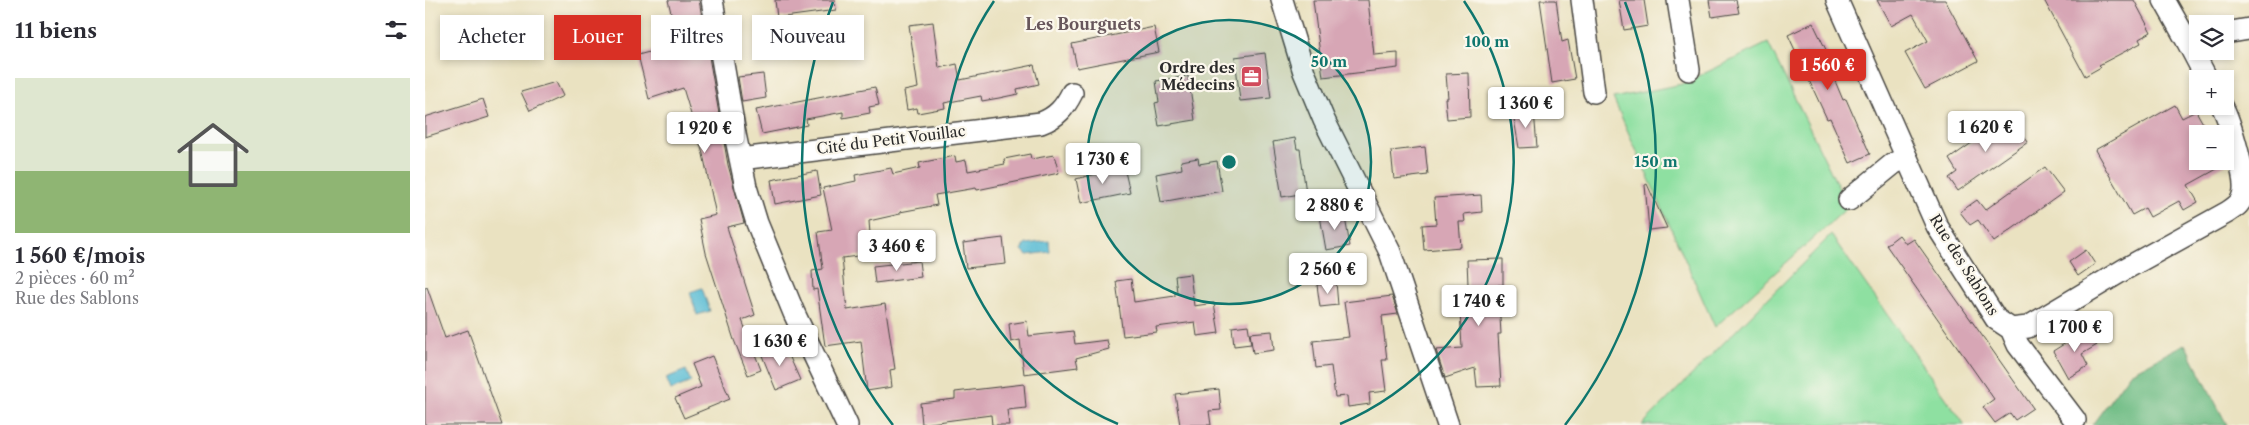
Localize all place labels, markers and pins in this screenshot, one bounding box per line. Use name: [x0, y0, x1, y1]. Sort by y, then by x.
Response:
pin: 1 560 €: [1782, 48, 1874, 91]
place label: Ordre des Médecins: [1159, 58, 1235, 94]
office icon: Ordre des Médecins: [1239, 65, 1263, 89]
pin: 1 360 €: [1480, 86, 1572, 129]
pin: 1 620 €: [1940, 110, 2032, 153]
pin: 1 920 €: [659, 112, 751, 154]
pin: 1 730 €: [1057, 142, 1149, 185]
centre of rings: [1220, 153, 1238, 171]
pin: 2 880 €: [1289, 188, 1381, 231]
pin: 3 460 €: [851, 230, 943, 272]
pin: 2 560 €: [1282, 252, 1374, 295]
pin: 1 740 €: [1433, 284, 1525, 327]
pin: 1 700 €: [2029, 310, 2121, 353]
pin: 1 630 €: [734, 324, 826, 367]

